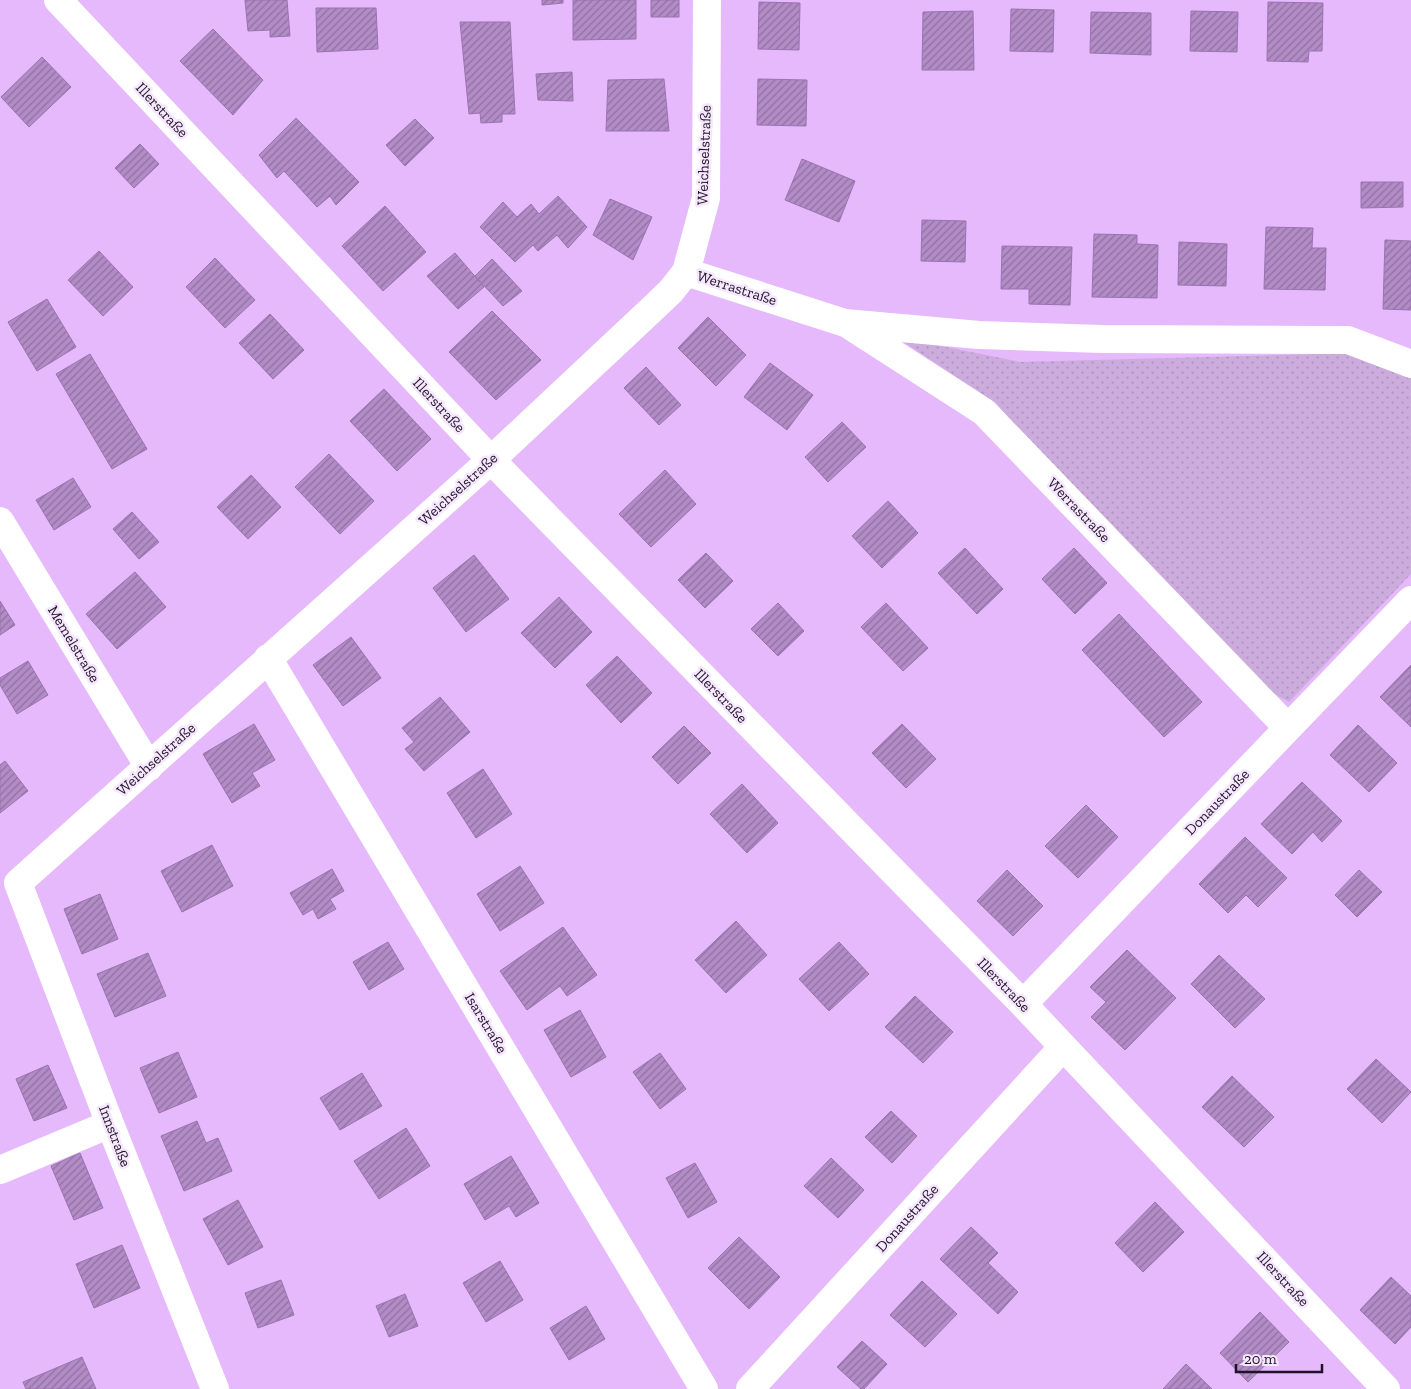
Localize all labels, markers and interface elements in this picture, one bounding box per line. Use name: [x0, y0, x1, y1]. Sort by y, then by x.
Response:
street label: Illerstraße: [132, 79, 192, 141]
street label: Weichselstraße: [693, 105, 715, 205]
street label: Werrastraße: [695, 267, 779, 309]
street label: Illerstraße: [409, 374, 469, 436]
street label: Weichselstraße: [415, 449, 501, 529]
street label: Werrastraße: [1044, 474, 1114, 546]
street label: Memelstraße: [44, 602, 104, 686]
street label: Illerstraße: [691, 665, 751, 727]
street label: Weichselstraße: [113, 719, 199, 799]
street label: Donaustraße: [1181, 765, 1253, 839]
street label: Illerstraße: [974, 954, 1034, 1016]
street label: Isarstraße: [461, 989, 511, 1057]
street label: Innstraße: [95, 1103, 135, 1169]
street label: Donaustraße: [872, 1180, 942, 1256]
street label: Illerstraße: [1253, 1248, 1313, 1310]
scale bar: [1236, 1342, 1322, 1374]
text: 20 m: [1244, 1350, 1277, 1368]

